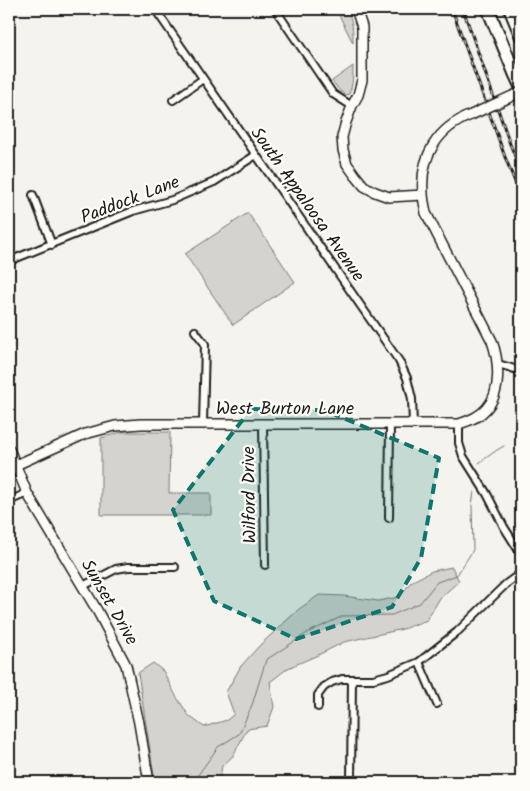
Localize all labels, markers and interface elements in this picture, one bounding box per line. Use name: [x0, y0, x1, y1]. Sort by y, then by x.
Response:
street label: South Appaloosa Avenue: [242, 121, 371, 288]
street label: Paddock Lane: [77, 168, 184, 233]
street label: West Burton Lane: [216, 395, 354, 424]
street label: Wilford Drive: [235, 446, 266, 544]
street label: Sunset Drive: [72, 554, 145, 651]

